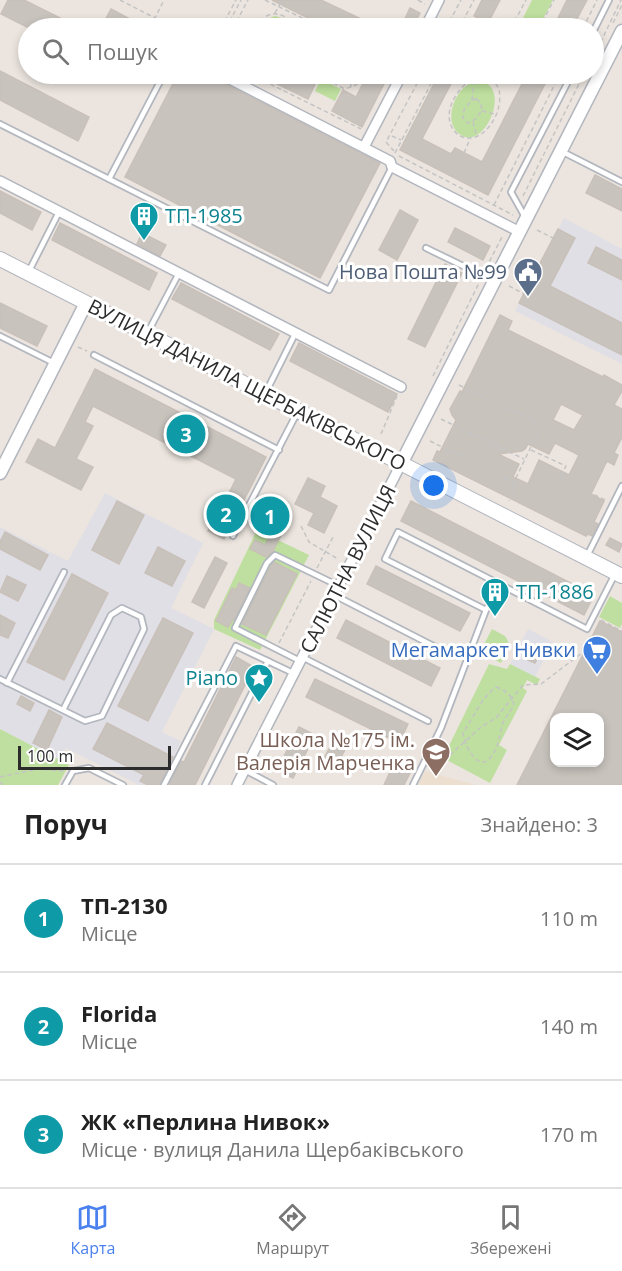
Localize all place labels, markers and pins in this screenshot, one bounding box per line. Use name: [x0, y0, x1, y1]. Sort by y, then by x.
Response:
building icon: ТП-1985: [128, 200, 160, 242]
place label: ТП-1985: [165, 202, 243, 229]
public building icon: Нова Пошта №99: [512, 256, 544, 298]
place label: Нова Пошта №99: [339, 258, 507, 285]
pin: 3: [166, 412, 206, 456]
pin: 2: [206, 492, 246, 536]
pin: 1: [250, 494, 290, 538]
building icon: ТП-1886: [479, 576, 511, 618]
place label: ТП-1886: [516, 578, 594, 605]
supermarket icon: Мегамаркет Нивки: [581, 634, 613, 676]
place label: Мегамаркет Нивки: [391, 636, 576, 663]
place icon: Piano: [243, 662, 275, 704]
place label: Piano: [186, 664, 238, 691]
place label: Школа №175 ім. Валерія Марченка: [236, 726, 415, 776]
school or university icon: Школа №175 ім. Валерія Марченка: [420, 736, 452, 778]

